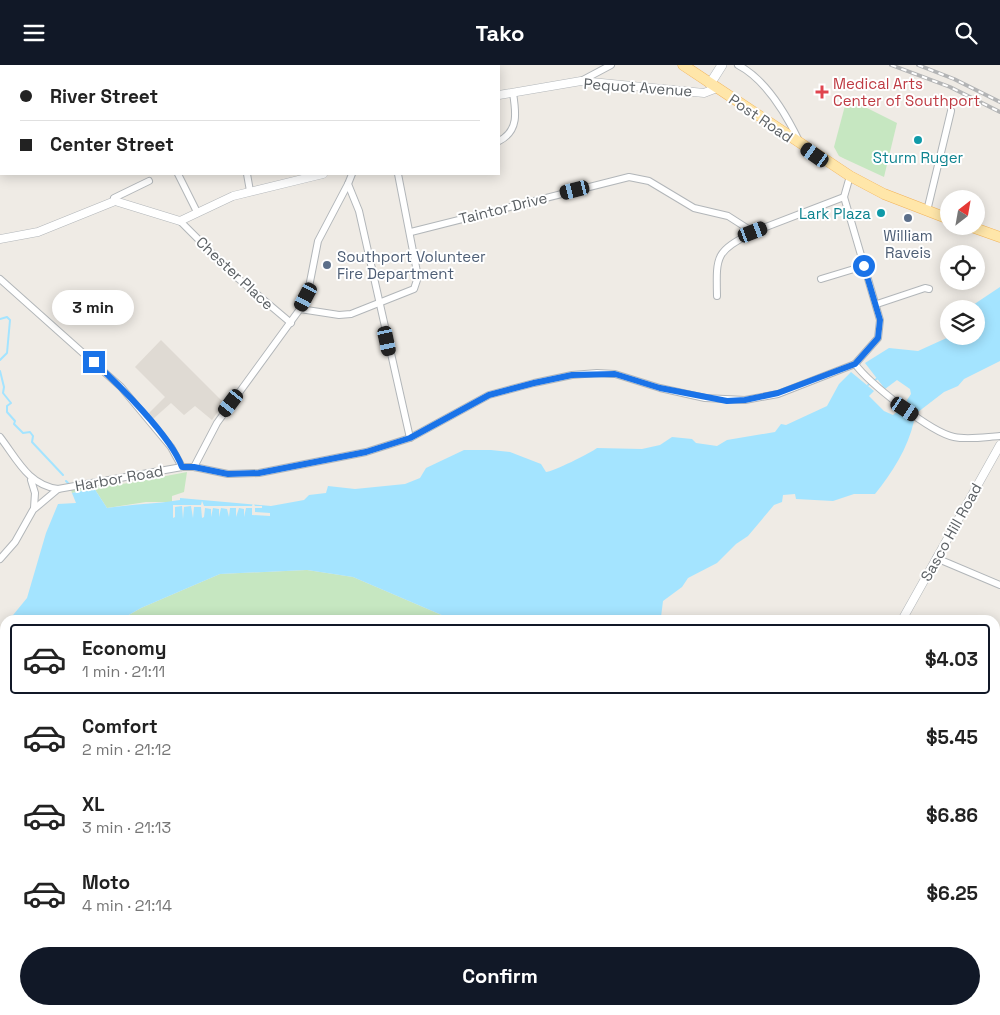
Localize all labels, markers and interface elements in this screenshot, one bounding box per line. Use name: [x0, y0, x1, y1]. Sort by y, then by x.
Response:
icon: menu: [20, 19, 48, 47]
text: Tako: [476, 19, 524, 47]
icon: search: [952, 19, 980, 47]
street label: Pequot Avenue: [583, 74, 693, 100]
place label: Medical Arts Center of Southport: [833, 74, 980, 110]
text: River Street: [50, 84, 158, 109]
marker: Medical Arts Center of Southport: [815, 85, 829, 99]
street label: Post Road: [725, 90, 797, 146]
text: Center Street: [50, 132, 174, 157]
marker: Sturm Ruger: [912, 134, 924, 146]
car: [798, 140, 831, 170]
place label: Sturm Ruger: [873, 148, 964, 167]
car: [558, 179, 591, 201]
street label: Taintor Drive: [457, 188, 549, 228]
north arrow: [940, 190, 985, 235]
map controls: [940, 190, 985, 345]
place label: Lark Plaza: [799, 204, 871, 223]
marker: Lark Plaza: [875, 207, 887, 219]
marker: William Raveis: [902, 212, 914, 224]
car: [736, 220, 769, 244]
place label: William Raveis: [883, 226, 933, 262]
street label: Chester Place: [192, 232, 278, 314]
button: locate: [940, 245, 985, 290]
place label: Southport Volunteer Fire Department: [337, 247, 486, 283]
route start: [853, 255, 875, 277]
marker: Southport Volunteer Fire Department: [321, 259, 333, 271]
car: [292, 280, 319, 314]
callout: 3 min: [53, 289, 135, 325]
text: 3 min: [72, 297, 114, 318]
button: layers: [940, 300, 985, 345]
car: [376, 325, 397, 357]
route end: [83, 351, 105, 373]
car: [215, 387, 246, 419]
car: [888, 394, 921, 424]
street label: Harbor Road: [73, 461, 165, 495]
street label: Sasco Hill Road: [916, 480, 986, 584]
text: Economy: [82, 636, 166, 661]
icon: car: [22, 637, 67, 682]
text: $4.03: [925, 647, 978, 672]
text: 1 min · 21:11: [82, 661, 165, 682]
text: Comfort: [82, 714, 158, 739]
icon: car: [22, 715, 67, 760]
text: $5.45: [926, 725, 978, 750]
text: 2 min · 21:12: [82, 739, 171, 760]
text: XL: [82, 792, 105, 817]
icon: car: [22, 793, 67, 838]
text: $6.86: [926, 803, 978, 828]
text: 3 min · 21:13: [82, 817, 171, 838]
text: Moto: [82, 870, 130, 895]
icon: car: [22, 871, 67, 916]
text: $6.25: [926, 881, 978, 906]
text: 4 min · 21:14: [82, 895, 172, 916]
button: Confirm: [20, 947, 980, 1005]

